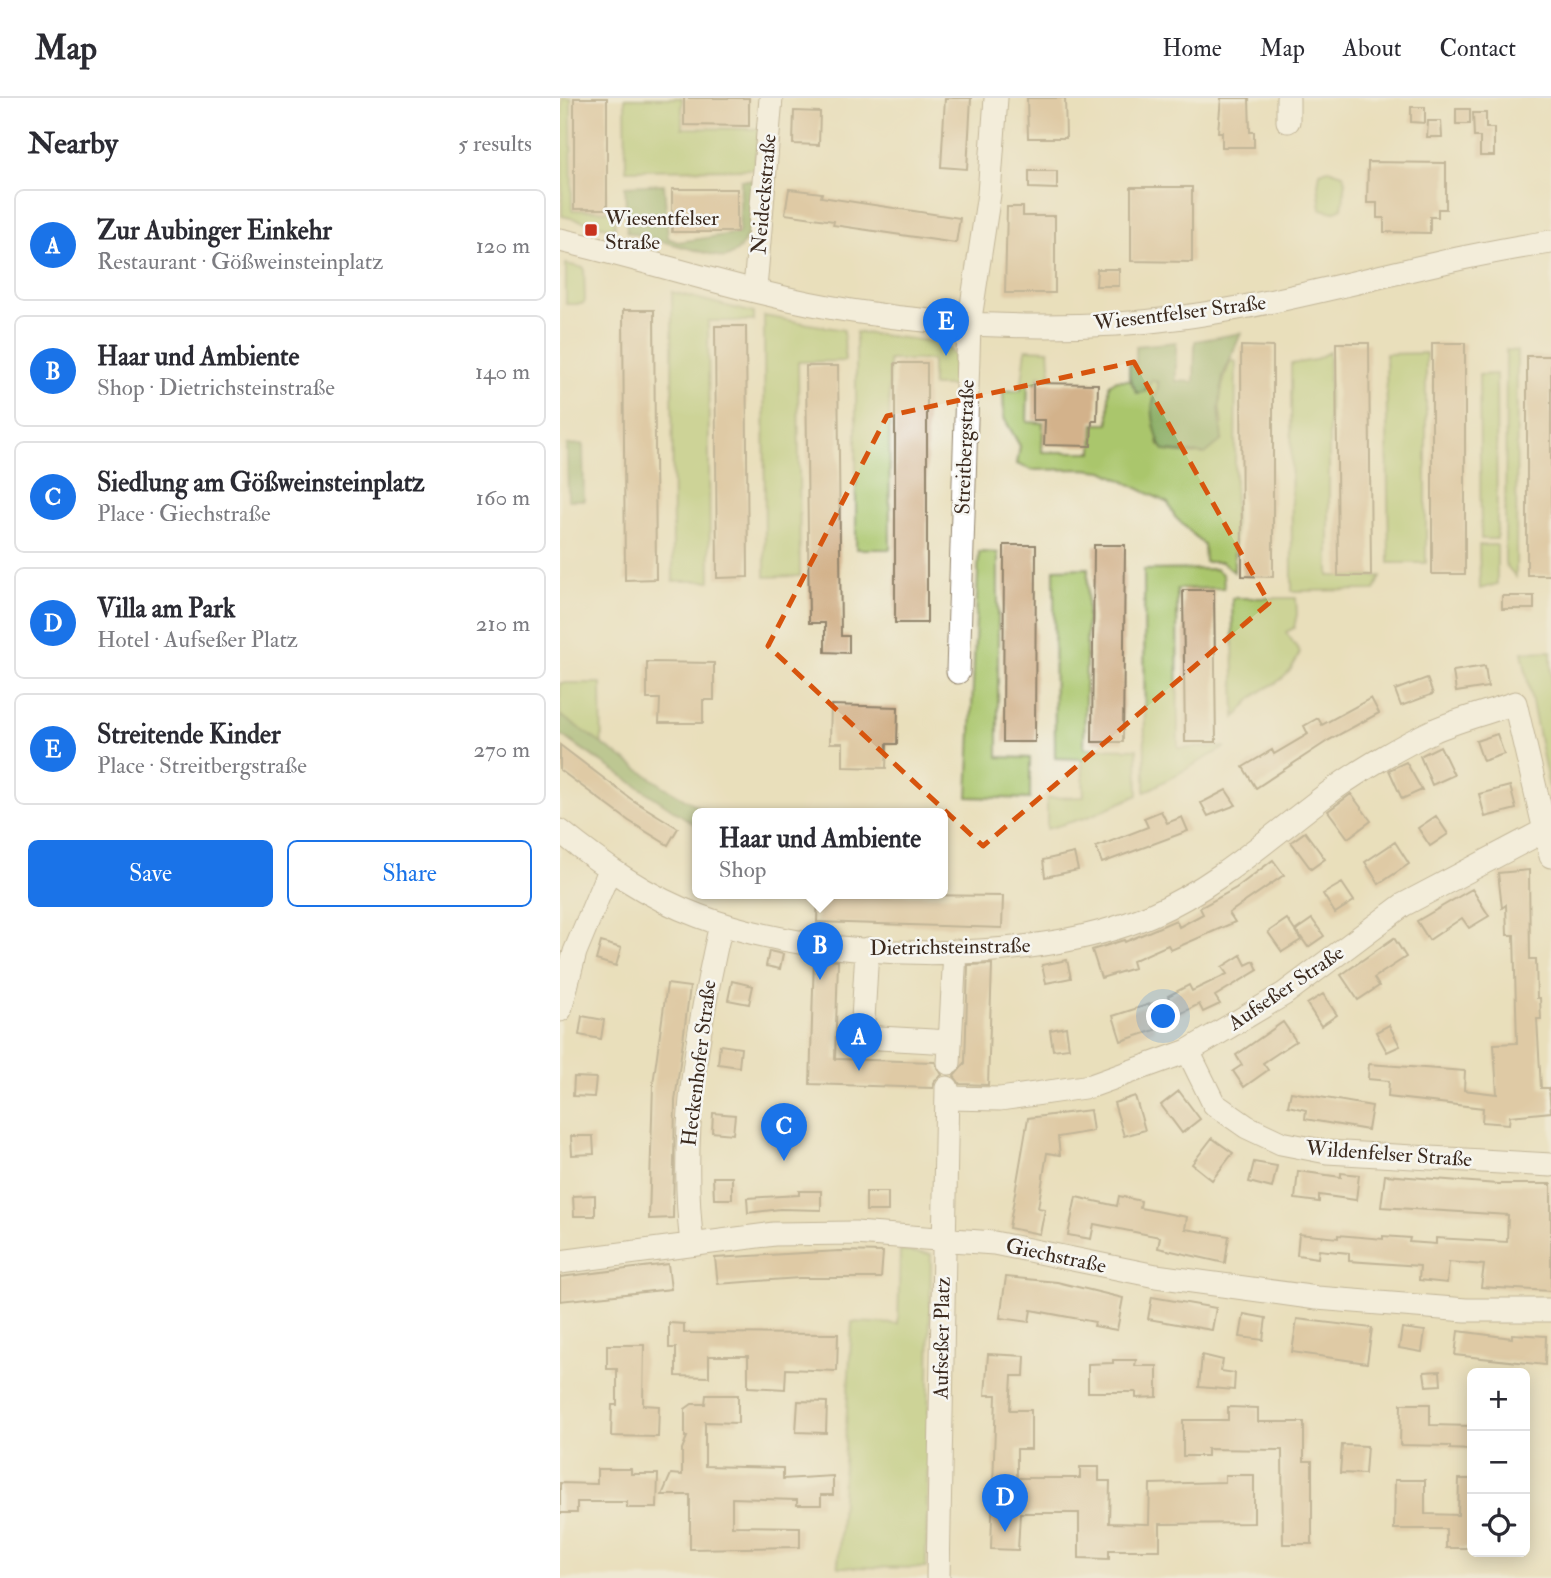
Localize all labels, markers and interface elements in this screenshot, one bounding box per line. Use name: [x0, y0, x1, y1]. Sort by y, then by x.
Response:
text: Map: [35, 28, 97, 69]
text: Home: [1162, 33, 1222, 64]
text: Map: [1260, 33, 1305, 64]
text: About: [1343, 33, 1402, 64]
text: Contact: [1440, 33, 1516, 64]
text: Nearby: [28, 125, 118, 162]
text: 5 results: [458, 129, 532, 158]
street label: Neideckstraße: [745, 133, 783, 255]
place label: Wiesentfelser Straße: [604, 205, 719, 256]
text: Zur Aubinger Einkehr: [97, 215, 332, 247]
marker: Wiesentfelser Straße: [583, 222, 599, 238]
text: A: [46, 231, 60, 260]
text: 120 m: [476, 231, 530, 260]
text: Restaurant · Gößweinsteinplatz: [97, 247, 383, 276]
street label: Wiesentfelser Straße: [1091, 289, 1268, 337]
pin: E: [923, 298, 969, 356]
text: Haar und Ambiente: [97, 341, 299, 373]
text: B: [45, 357, 61, 386]
text: 140 m: [475, 357, 530, 386]
text: Shop · Dietrichsteinstraße: [97, 373, 335, 402]
street label: Streitbergstraße: [949, 379, 981, 515]
text: Siedlung am Gößweinsteinplatz: [97, 467, 425, 499]
text: C: [45, 483, 61, 512]
text: 160 m: [476, 483, 530, 512]
text: Place · Giechstraße: [97, 499, 271, 528]
text: Villa am Park: [97, 593, 235, 625]
text: D: [44, 609, 62, 638]
text: 210 m: [476, 609, 530, 638]
text: Hotel · Aufseßer Platz: [97, 625, 298, 654]
text: Streitende Kinder: [97, 719, 281, 751]
text: E: [45, 735, 61, 764]
text: 270 m: [473, 735, 530, 764]
text: Place · Streitbergstraße: [97, 751, 307, 780]
popup: [692, 808, 948, 899]
text: Haar und Ambiente: [719, 823, 921, 855]
button: Save: [28, 840, 273, 907]
button: Share: [287, 840, 532, 907]
text: Shop: [719, 855, 766, 884]
pin: B: [797, 922, 843, 980]
street label: Dietrichsteinstraße: [869, 932, 1031, 962]
street label: Aufseßer Straße: [1222, 939, 1349, 1037]
street label: Heckenhofer Straße: [675, 978, 723, 1148]
your location: [1146, 999, 1180, 1033]
pin: A: [836, 1013, 882, 1071]
pin: C: [761, 1103, 807, 1161]
street label: Wildenfelser Straße: [1304, 1135, 1473, 1173]
street label: Giechstraße: [1003, 1232, 1109, 1280]
street label: Aufseßer Platz: [927, 1277, 957, 1400]
map controls: [1467, 1368, 1530, 1557]
button: +: [1467, 1368, 1530, 1431]
button: −: [1467, 1431, 1530, 1494]
pin: D: [982, 1474, 1028, 1532]
button: locate: [1467, 1494, 1530, 1557]

